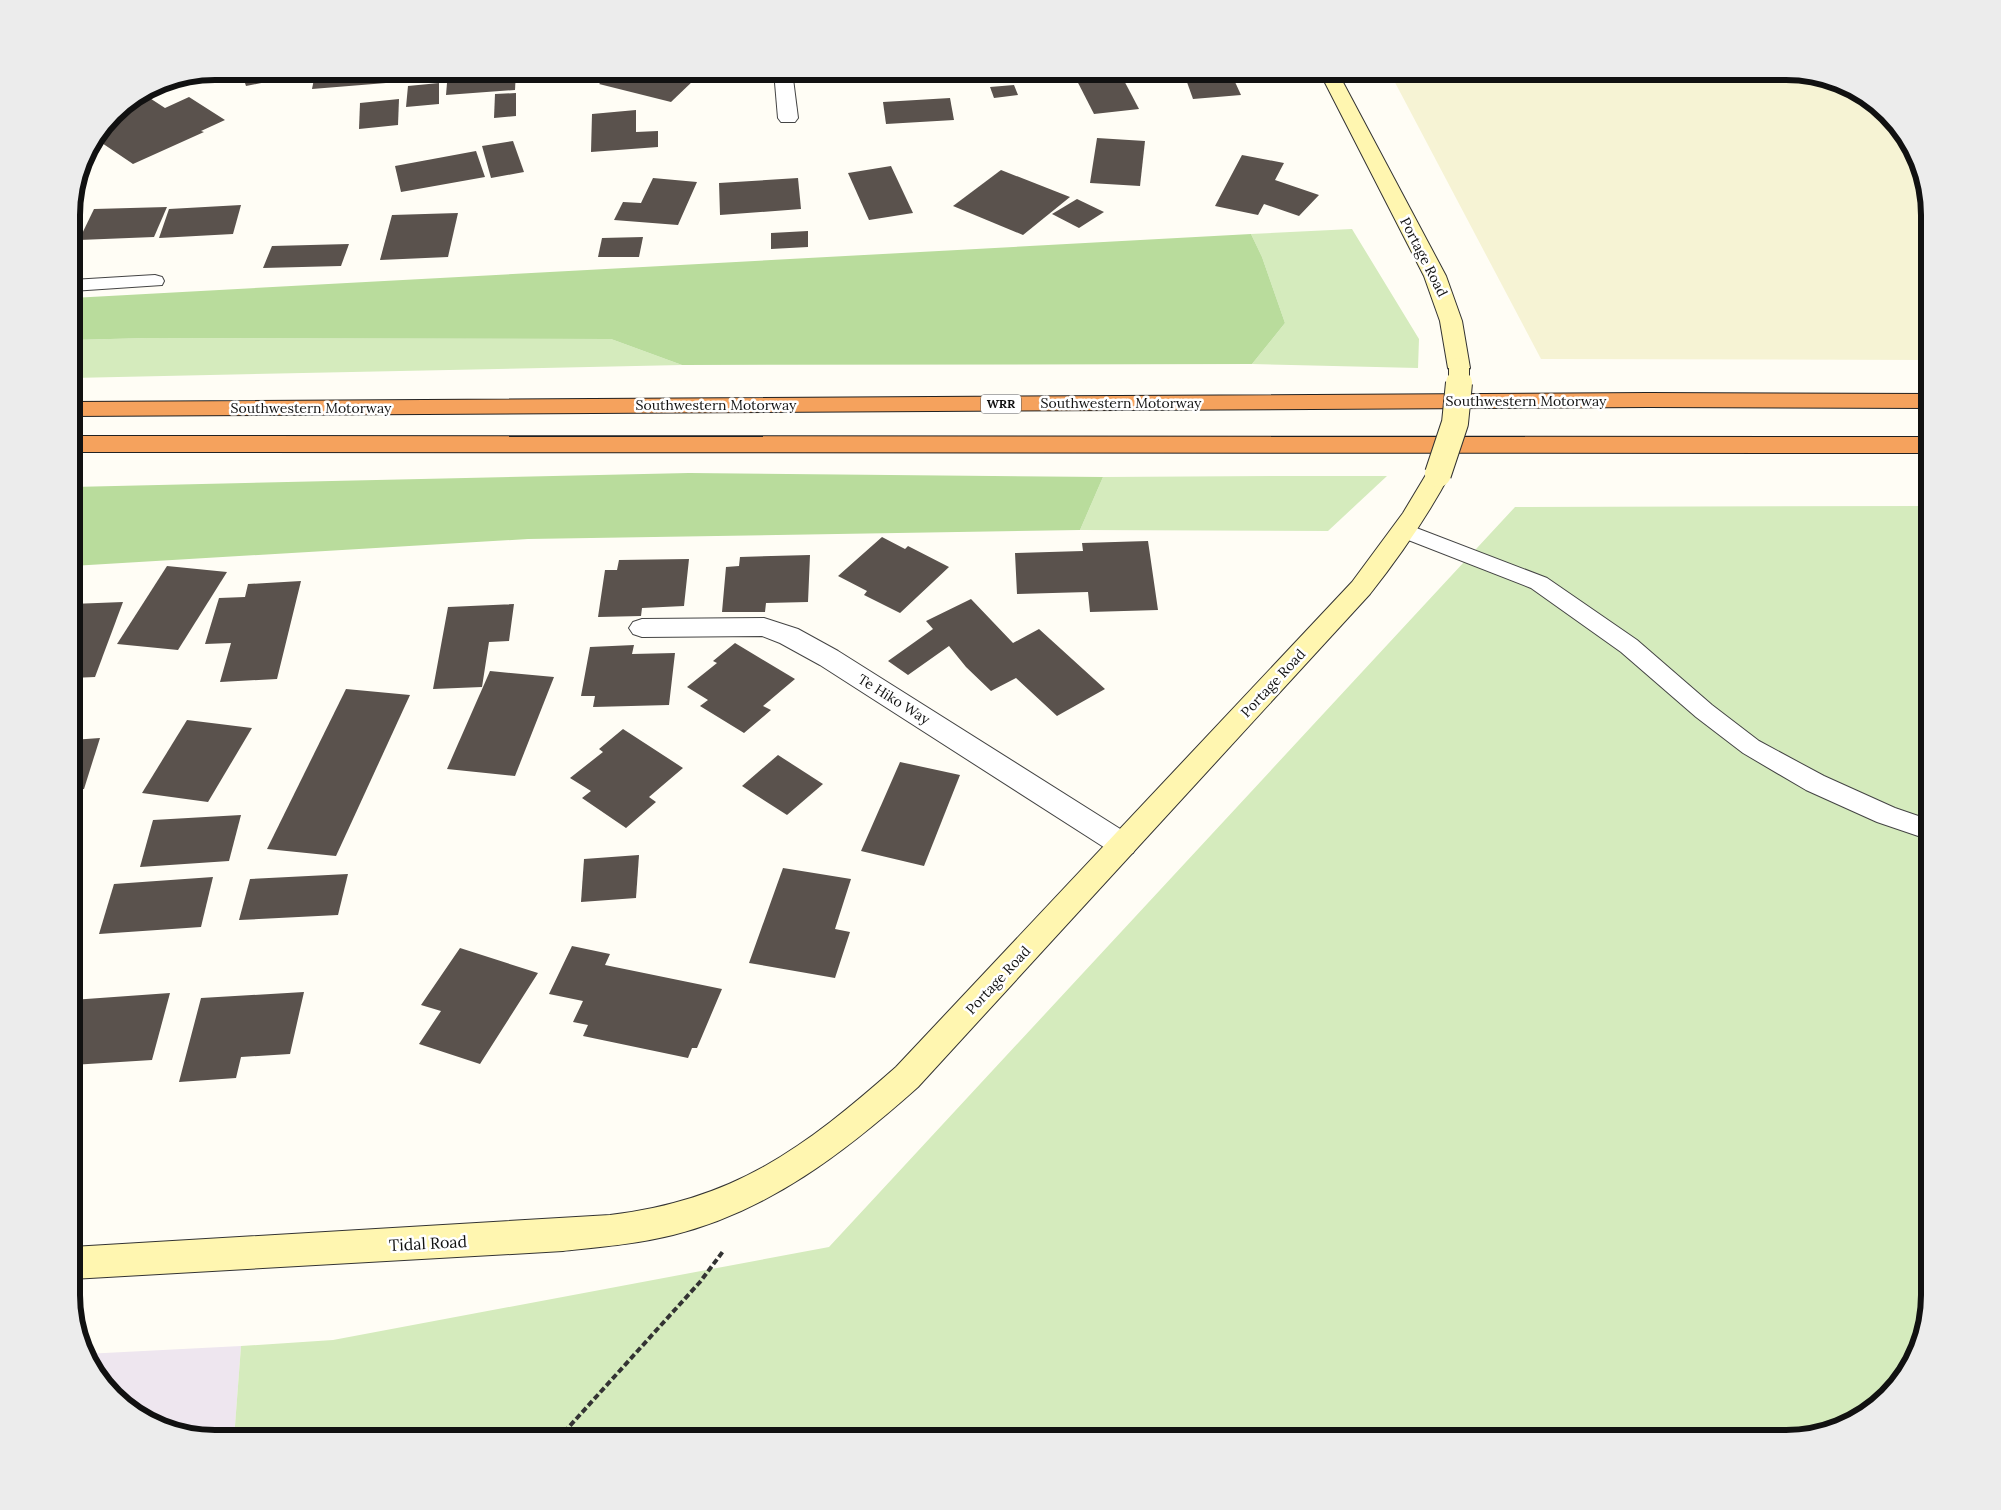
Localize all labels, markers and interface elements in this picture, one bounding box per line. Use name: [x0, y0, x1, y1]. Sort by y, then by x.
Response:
street label: Portage Road: [1396, 214, 1452, 300]
street label: Southwestern Motorway: [1446, 392, 1607, 410]
road number: WRR: [981, 394, 1021, 414]
street label: Southwestern Motorway: [1041, 394, 1202, 412]
street label: Southwestern Motorway: [636, 396, 797, 414]
street label: Southwestern Motorway: [231, 399, 392, 417]
street label: Portage Road: [1237, 645, 1309, 721]
street label: Te Hiko Way: [855, 670, 934, 729]
street label: Portage Road: [962, 942, 1034, 1018]
street label: Tidal Road: [388, 1231, 468, 1255]

